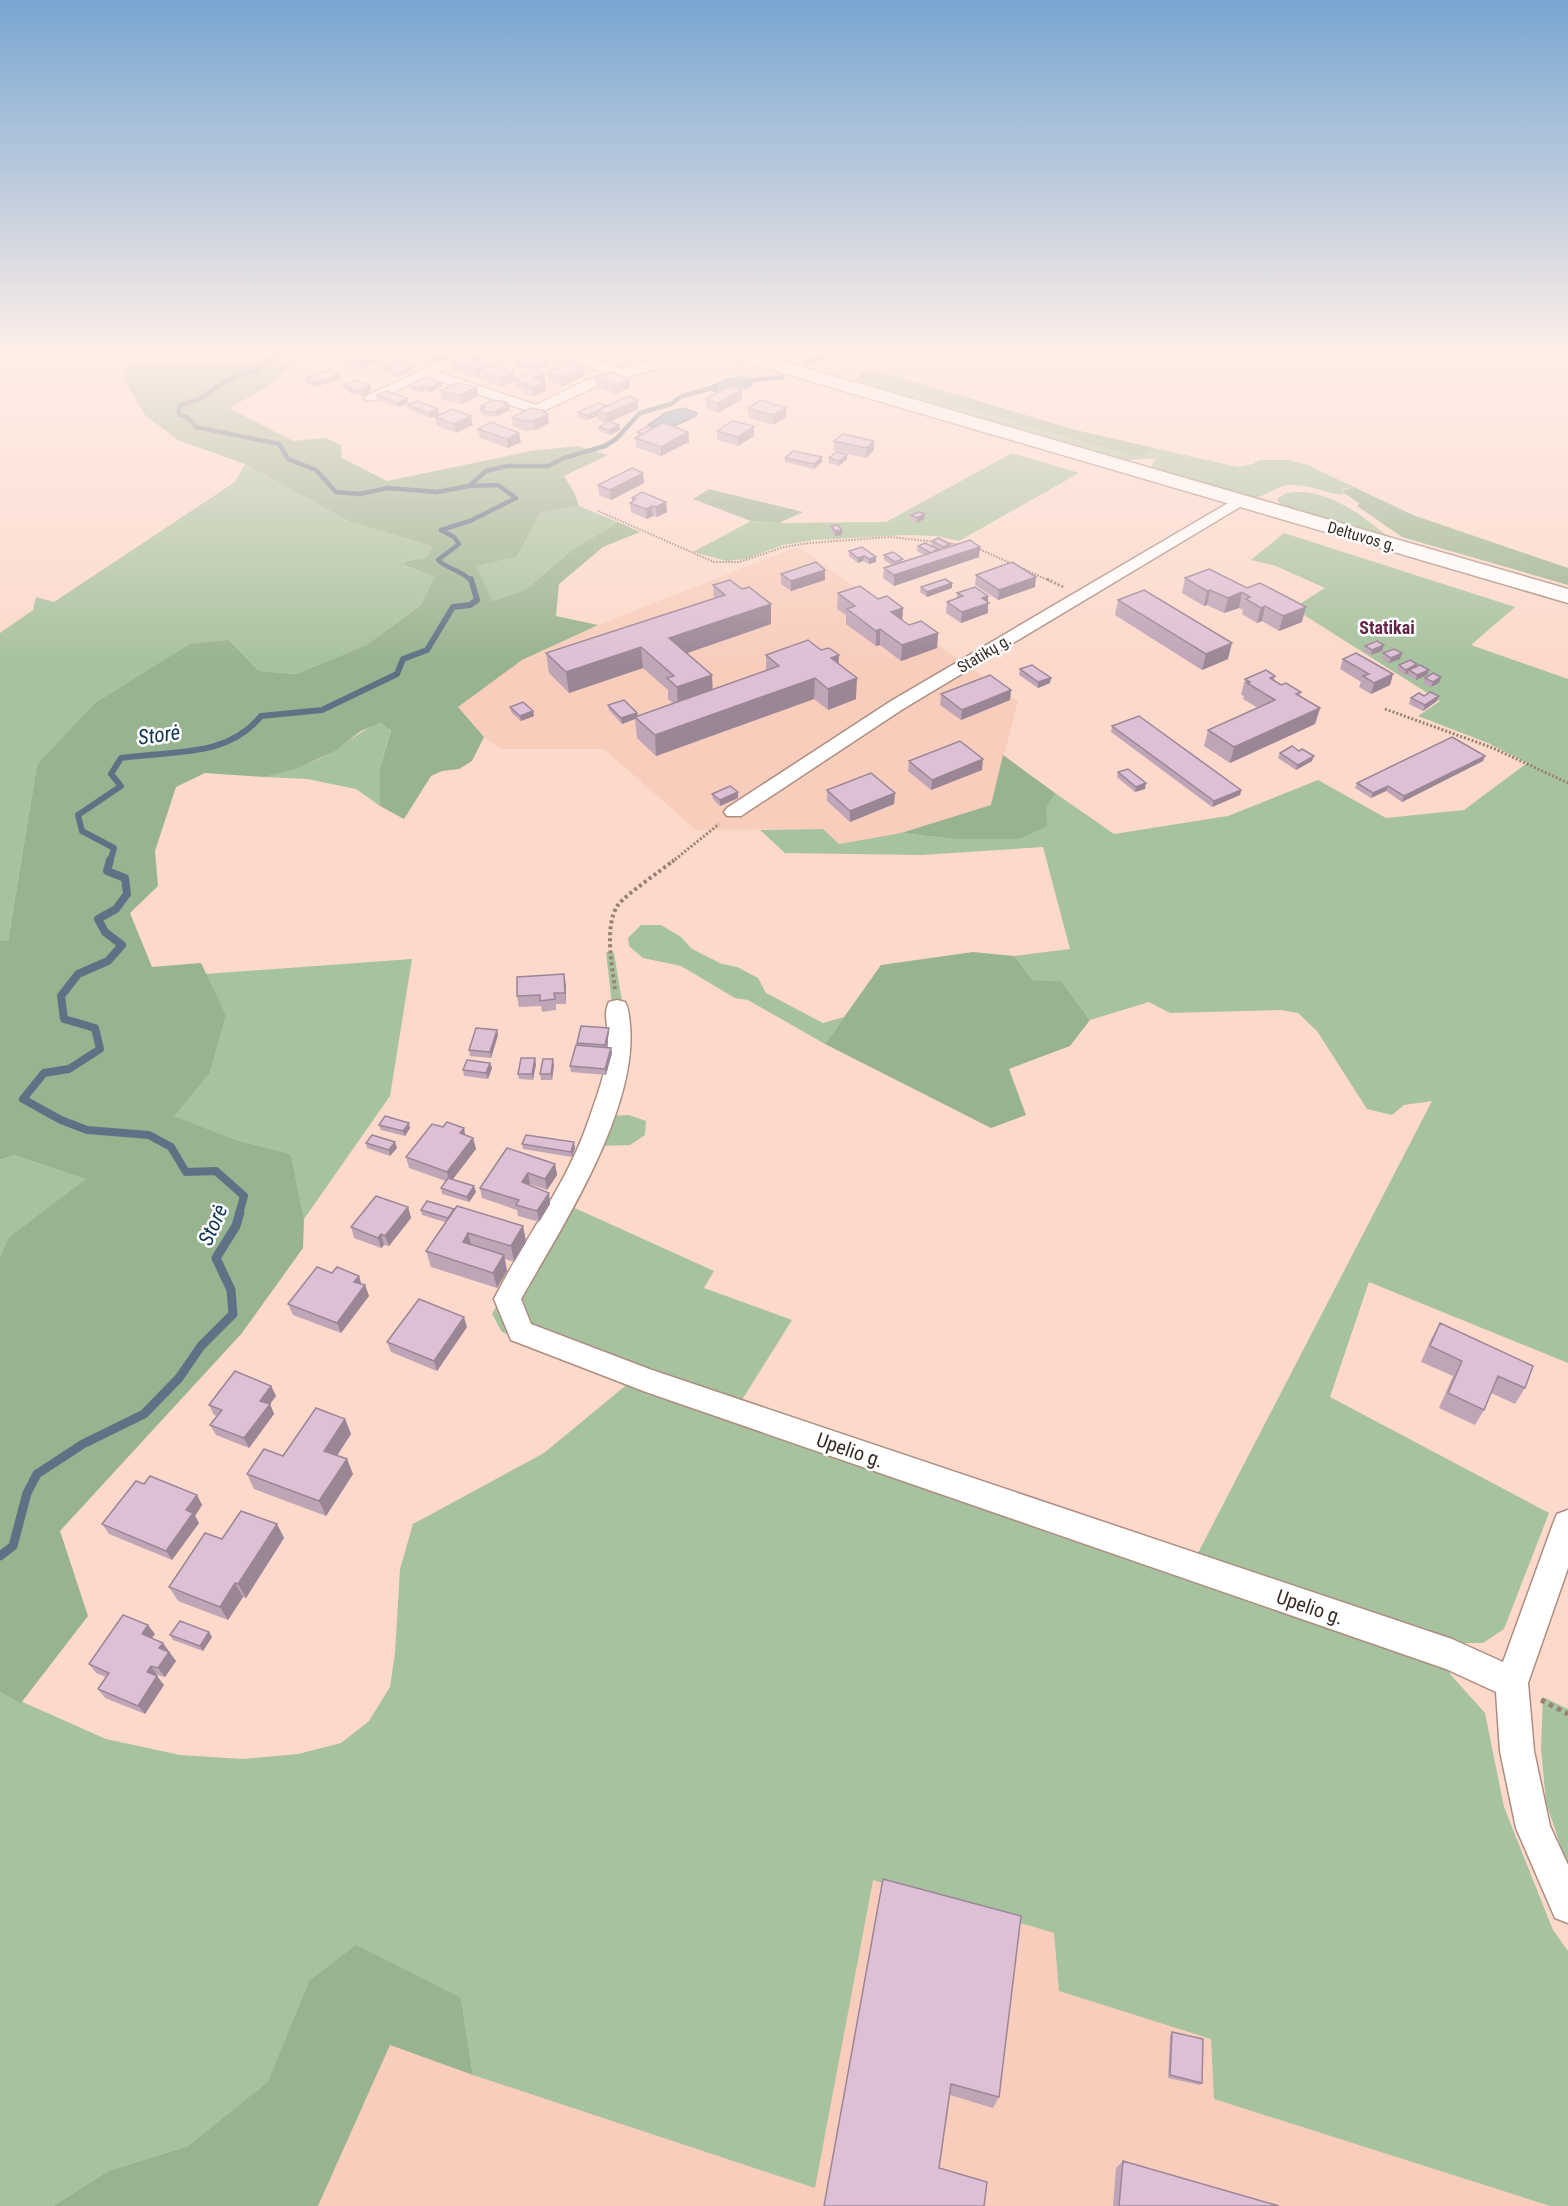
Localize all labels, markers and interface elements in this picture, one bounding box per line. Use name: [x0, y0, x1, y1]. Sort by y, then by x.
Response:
street label: Deltuvos g.: [1325, 518, 1398, 555]
district label: Statikai: [1359, 617, 1415, 638]
street label: Statikų g.: [954, 630, 1015, 677]
water label: Storė: [136, 720, 182, 750]
water label: Storė: [193, 1201, 233, 1249]
street label: Upelio g.: [813, 1427, 887, 1473]
street label: Upelio g.: [1273, 1584, 1347, 1630]

